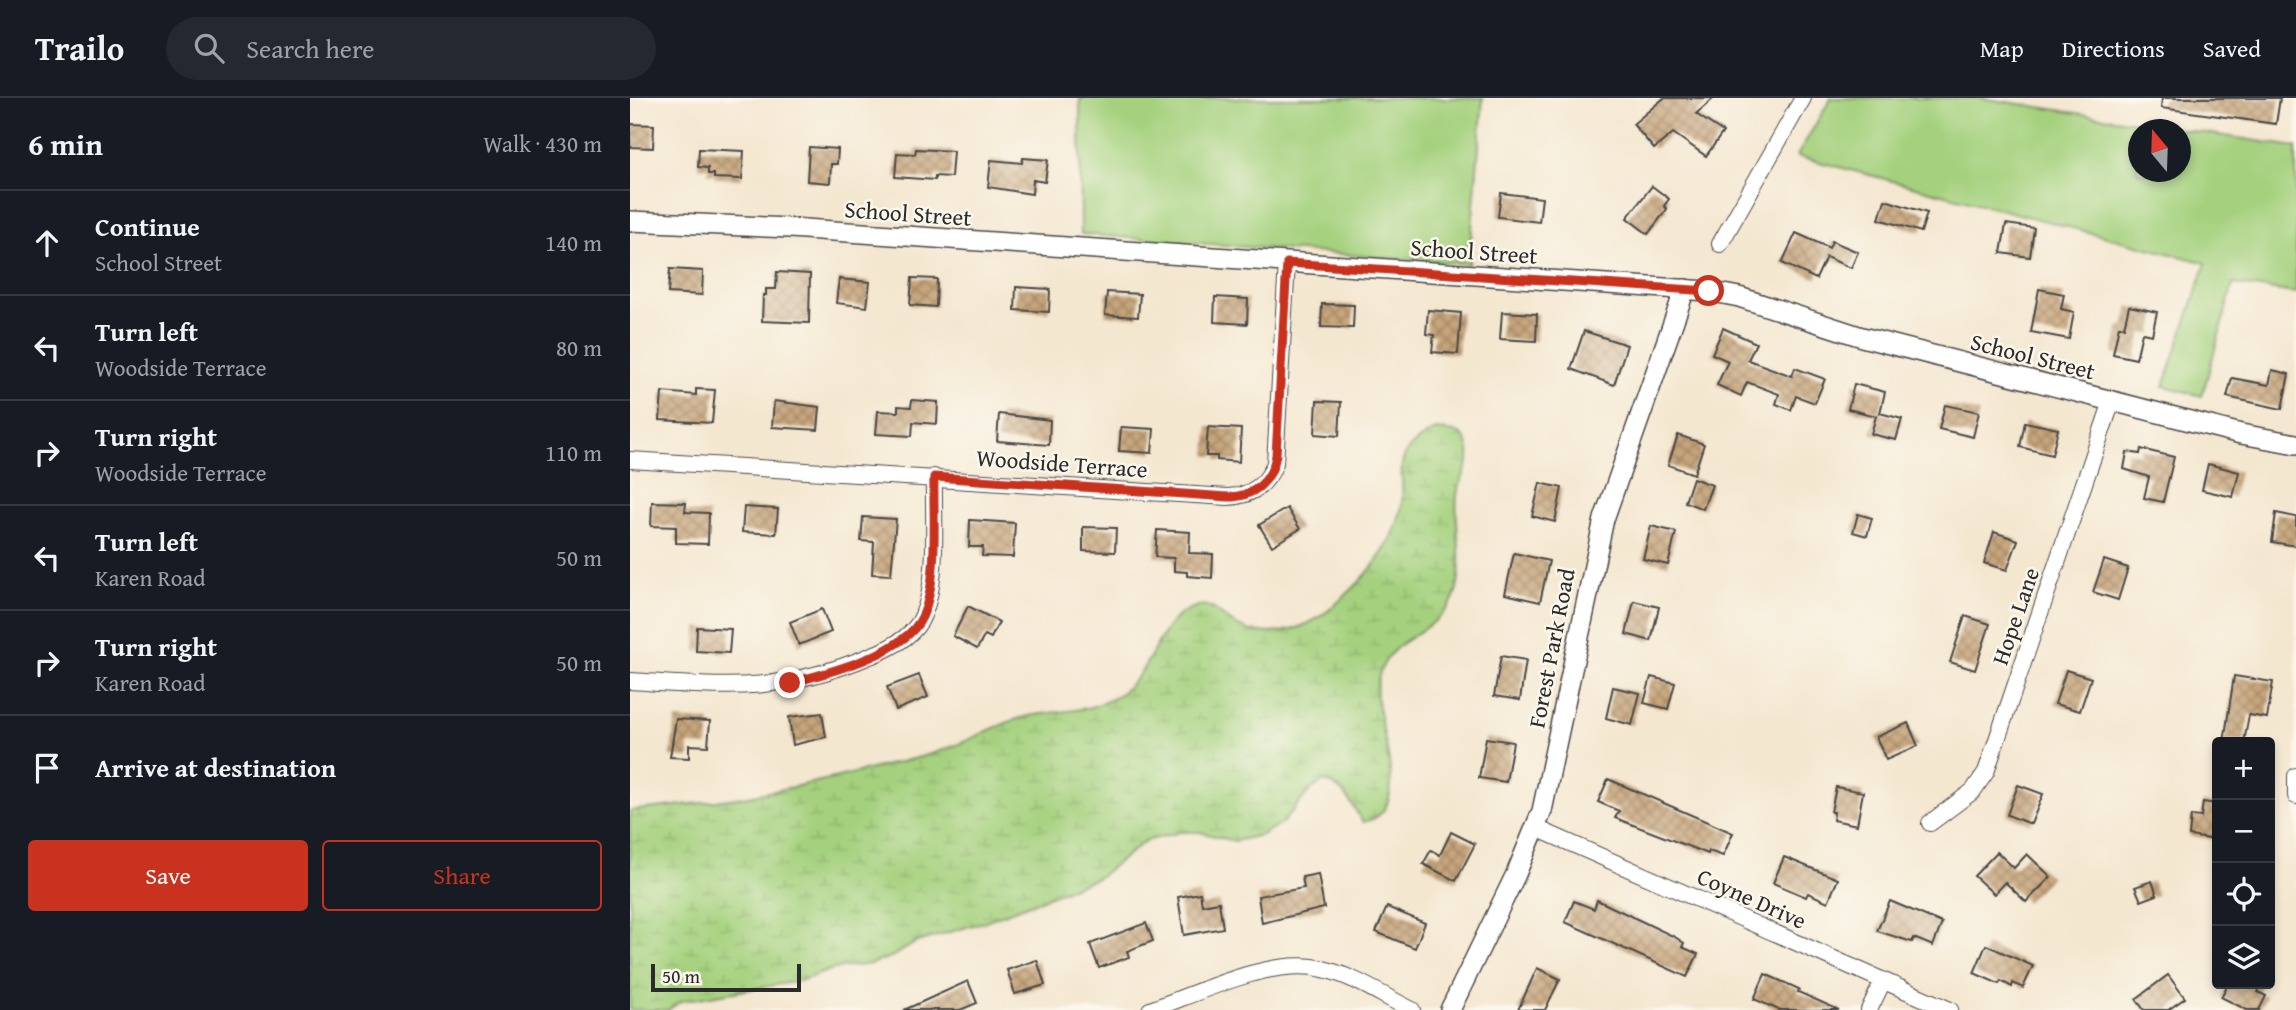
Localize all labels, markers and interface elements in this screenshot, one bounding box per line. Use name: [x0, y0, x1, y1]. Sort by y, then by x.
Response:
search box: [166, 17, 656, 80]
text: Trailo: [35, 24, 124, 72]
icon: search: [190, 29, 228, 67]
text: Search here: [246, 29, 375, 68]
text: Map: [1980, 31, 2024, 66]
text: Directions: [2062, 31, 2165, 66]
text: Saved: [2203, 31, 2261, 66]
north arrow: [2128, 119, 2191, 182]
text: 6 min: [28, 122, 103, 166]
text: Walk · 430 m: [483, 127, 602, 160]
street label: School Street: [843, 192, 973, 234]
text: Continue: [95, 207, 200, 246]
icon: ahead: [28, 224, 66, 262]
text: 140 m: [545, 226, 602, 259]
street label: School Street: [1409, 230, 1539, 272]
text: School Street: [95, 246, 222, 279]
route start: [1693, 275, 1724, 306]
text: Turn left: [95, 312, 198, 351]
street label: School Street: [1967, 325, 2099, 387]
icon: left: [28, 329, 66, 367]
text: 80 m: [556, 331, 602, 364]
text: Woodside Terrace: [95, 351, 267, 384]
text: Turn right: [95, 417, 217, 456]
icon: right: [28, 434, 66, 472]
text: 110 m: [545, 436, 602, 469]
street label: Woodside Terrace: [975, 441, 1149, 485]
text: Woodside Terrace: [95, 456, 267, 489]
text: Turn left: [95, 522, 198, 561]
icon: left: [28, 539, 66, 577]
text: 50 m: [556, 541, 602, 574]
text: Karen Road: [95, 561, 206, 594]
street label: Hope Lane: [1983, 563, 2047, 669]
street label: Forest Park Road: [1519, 565, 1583, 731]
text: Turn right: [95, 627, 217, 666]
icon: right: [28, 644, 66, 682]
text: 50 m: [556, 646, 602, 679]
text: Karen Road: [95, 666, 206, 699]
route end: [774, 667, 805, 698]
map controls: [2212, 737, 2275, 989]
button: +: [2212, 737, 2275, 800]
text: Arrive at destination: [95, 748, 336, 787]
icon: arrive: [28, 749, 66, 787]
button: −: [2212, 800, 2275, 863]
button: Save: [28, 840, 308, 911]
button: Share: [322, 840, 602, 911]
street label: Coyne Drive: [1692, 859, 1812, 937]
button: locate: [2212, 863, 2275, 926]
button: layers: [2212, 926, 2275, 989]
scale bar: [651, 961, 802, 993]
text: 50 m: [662, 962, 700, 990]

